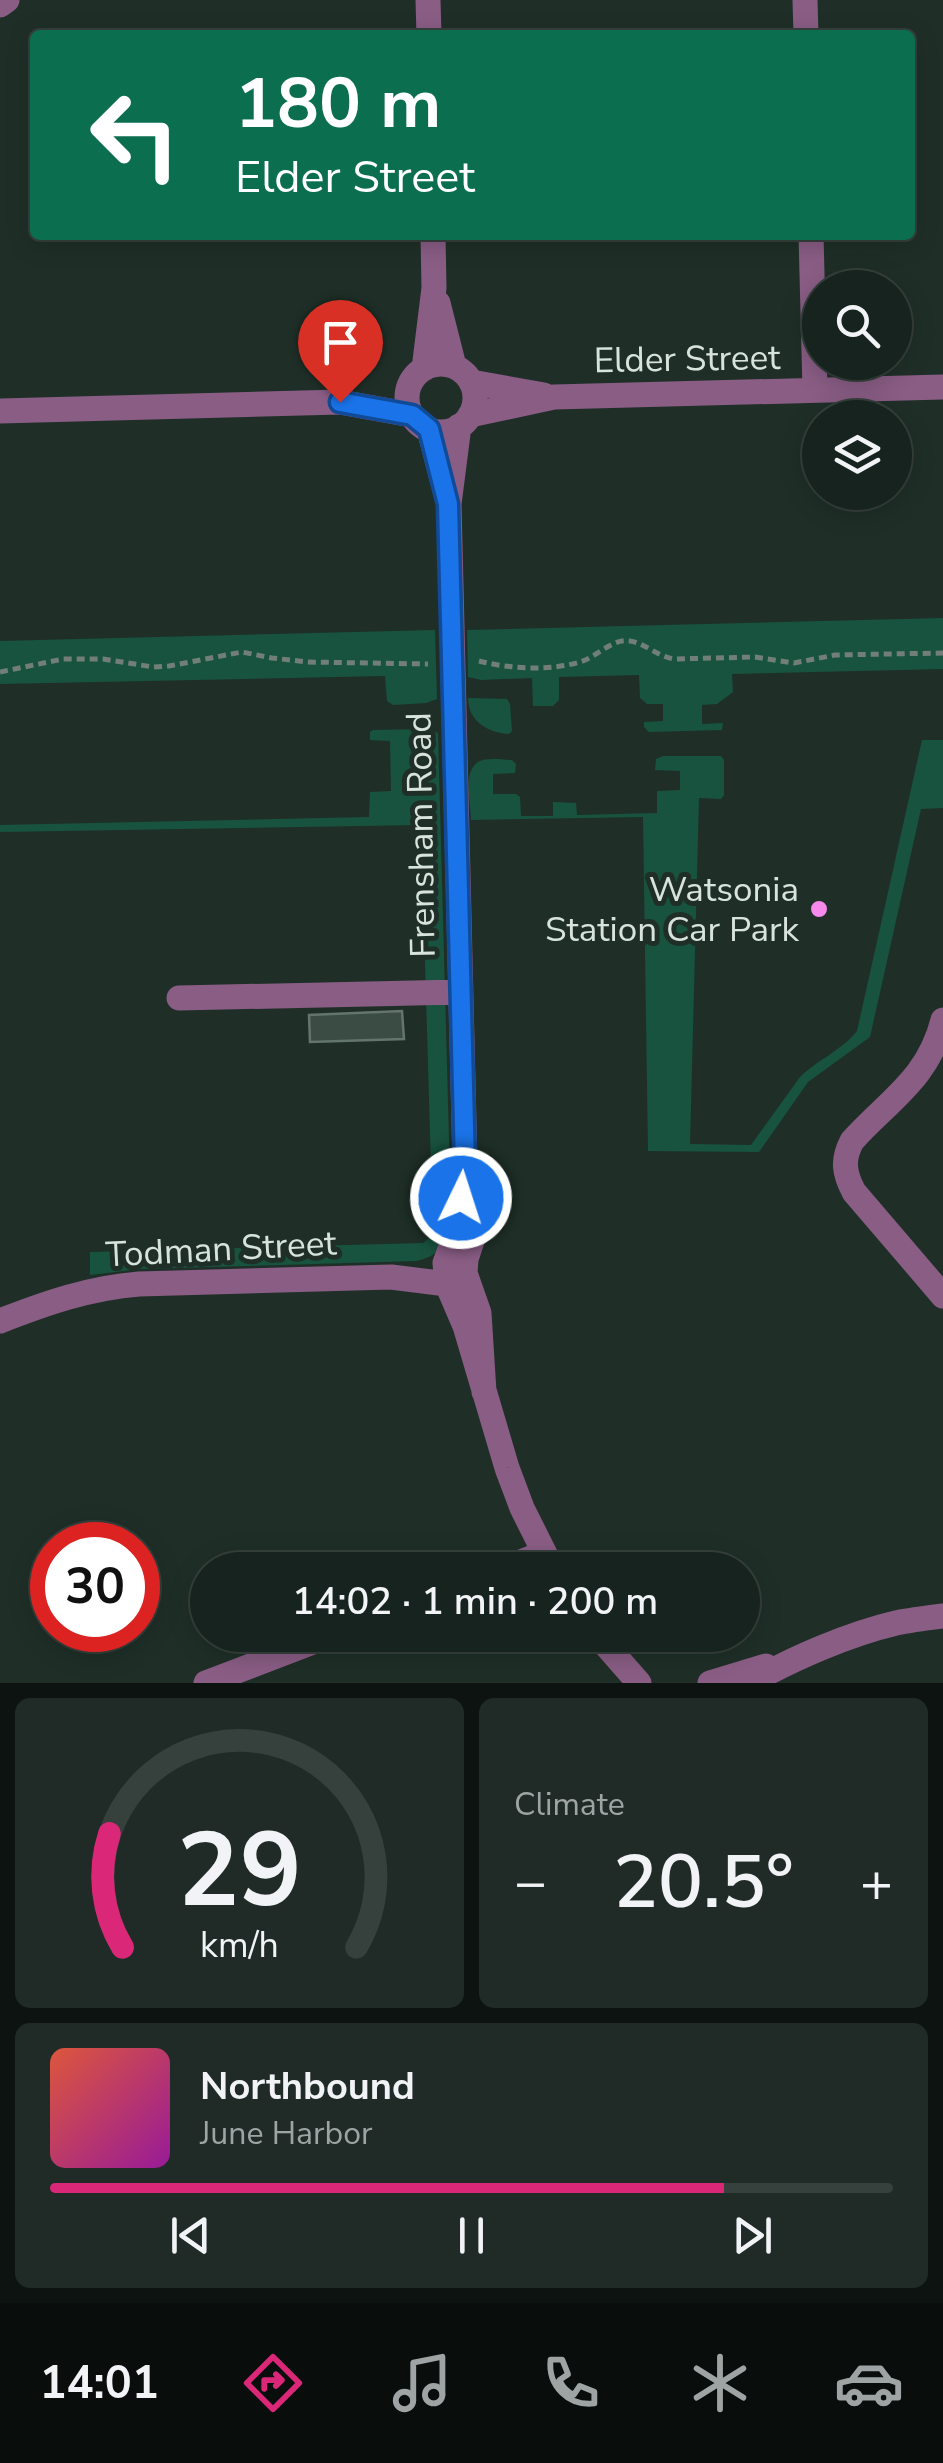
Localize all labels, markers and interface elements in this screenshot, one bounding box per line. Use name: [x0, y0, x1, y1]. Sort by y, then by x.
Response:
text: 180 m: [235, 56, 441, 152]
icon: left: [70, 70, 200, 200]
text: Elder Street: [235, 147, 475, 208]
map controls: [802, 270, 912, 510]
button: search: [802, 270, 912, 380]
pin: [298, 300, 383, 403]
icon: arrive: [313, 315, 368, 370]
street label: Elder Street: [593, 334, 781, 384]
button: layers: [802, 400, 912, 510]
street label: Frensham Road: [395, 712, 447, 958]
place label: Watsonia Station Car Park: [545, 866, 799, 953]
marker: Watsonia Station Car Park: [808, 898, 830, 920]
position arrow: [409, 1146, 513, 1250]
street label: Todman Street: [104, 1219, 338, 1279]
speed limit sign: 30: [30, 1522, 160, 1652]
text: 14:02 · 1 min · 200 m: [292, 1576, 658, 1627]
text: Climate: [514, 1783, 625, 1826]
text: 29: [177, 1800, 302, 1942]
text: 20.5°: [613, 1831, 794, 1933]
text: −: [514, 1845, 547, 1920]
text: +: [860, 1845, 893, 1920]
text: km/h: [200, 1921, 279, 1970]
text: Northbound: [200, 2061, 415, 2112]
text: June Harbor: [200, 2112, 372, 2155]
icon: previous: [163, 2208, 218, 2263]
icon: pause: [444, 2208, 499, 2263]
icon: next: [725, 2208, 780, 2263]
icon: directions: [238, 2348, 308, 2418]
icon: music: [387, 2348, 457, 2418]
icon: phone: [536, 2348, 606, 2418]
icon: climate: [685, 2348, 755, 2418]
icon: car: [834, 2348, 904, 2418]
text: 14:01: [39, 2353, 159, 2414]

